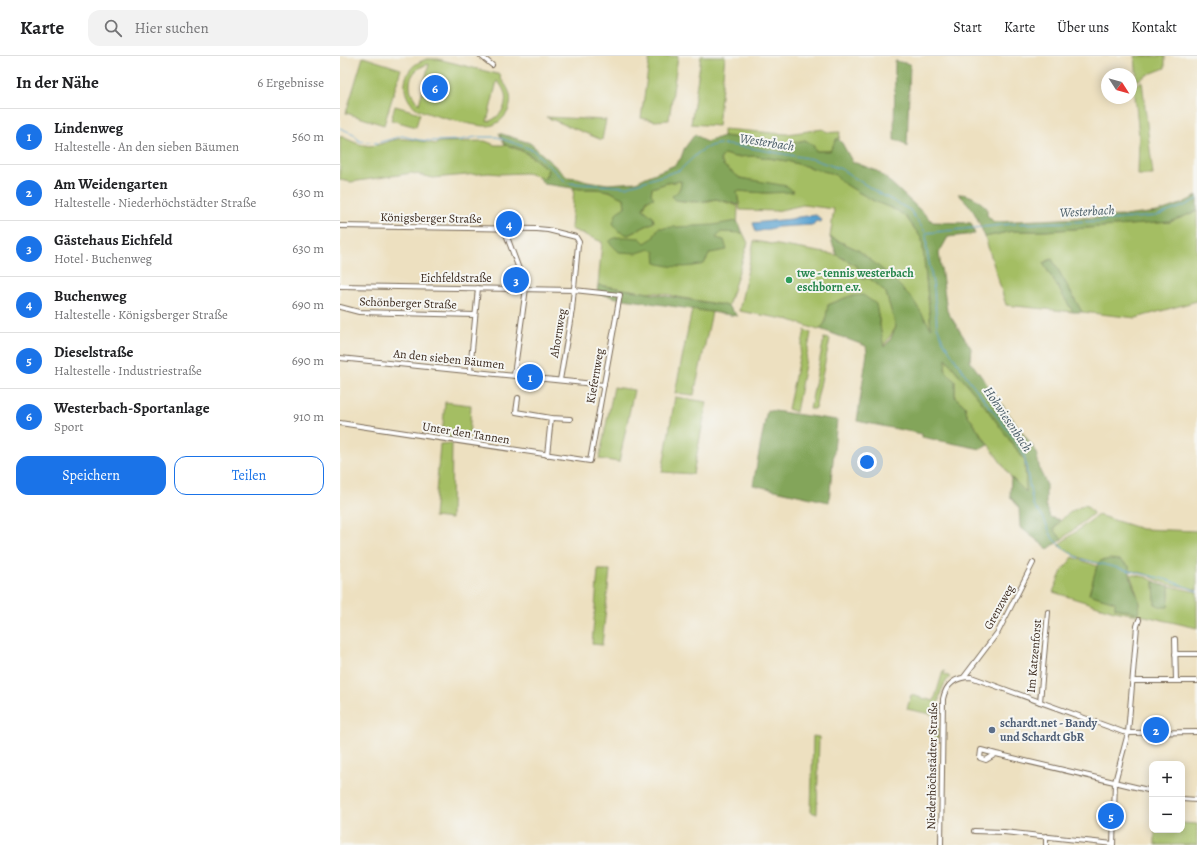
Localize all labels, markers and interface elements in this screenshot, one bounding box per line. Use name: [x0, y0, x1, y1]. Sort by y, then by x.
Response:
search box: [88, 10, 368, 46]
text: Karte: [20, 15, 64, 41]
icon: search: [102, 17, 124, 39]
text: Hier suchen: [134, 18, 209, 38]
text: Start: [953, 18, 982, 37]
text: Karte: [1004, 18, 1035, 37]
text: Über uns: [1057, 18, 1109, 37]
text: Kontakt: [1131, 18, 1177, 37]
north arrow: [1101, 68, 1137, 104]
text: In der Nähe: [16, 71, 99, 94]
pin: 6: [422, 73, 448, 103]
text: 6 Ergebnisse: [257, 74, 324, 91]
text: Lindenweg: [54, 118, 123, 138]
text: 1: [27, 128, 31, 145]
text: 560 m: [292, 128, 324, 145]
water label: Westerbach: [738, 129, 796, 155]
text: Haltestelle · An den sieben Bäumen: [54, 138, 239, 155]
text: Am Weidengarten: [54, 174, 168, 194]
text: 2: [26, 184, 32, 201]
text: 630 m: [292, 184, 324, 201]
text: Haltestelle · Niederhöchstädter Straße: [54, 194, 256, 211]
water label: Westerbach: [1059, 201, 1115, 221]
street label: Königsberger Straße: [380, 209, 482, 227]
pin: 4: [496, 209, 522, 239]
text: Gästehaus Eichfeld: [54, 230, 173, 250]
text: 3: [26, 240, 32, 257]
text: 630 m: [292, 240, 324, 257]
text: Hotel · Buchenweg: [54, 250, 152, 267]
pin: 3: [503, 265, 529, 295]
place label: twe - tennis westerbach eschborn e.v.: [797, 265, 914, 295]
street label: Eichfeldstraße: [420, 270, 492, 286]
marker: twe - tennis westerbach eschborn e.v.: [784, 275, 794, 285]
text: Buchenweg: [54, 286, 127, 306]
street label: Schönberger Straße: [359, 293, 457, 313]
text: 4: [26, 296, 32, 313]
text: 690 m: [292, 296, 324, 313]
text: Haltestelle · Königsberger Straße: [54, 306, 228, 323]
street label: Ahornweg: [546, 307, 570, 360]
text: Dieselstraße: [54, 342, 133, 362]
street label: An den sieben Bäumen: [392, 345, 506, 373]
street label: Kiefernweg: [582, 347, 608, 405]
text: 5: [26, 352, 32, 369]
text: 690 m: [292, 352, 324, 369]
text: Haltestelle · Industriestraße: [54, 362, 202, 379]
pin: 1: [517, 362, 543, 392]
water label: Hohwiesenbach: [980, 383, 1036, 455]
text: Westerbach-Sportanlage: [54, 398, 210, 418]
text: 6: [26, 408, 32, 425]
text: 910 m: [293, 408, 324, 425]
text: Sport: [54, 418, 84, 435]
street label: Unter den Tannen: [421, 418, 511, 448]
your location: [857, 452, 877, 472]
button: Speichern: [16, 456, 166, 495]
button: Teilen: [174, 456, 324, 495]
street label: Grenzweg: [980, 582, 1018, 632]
street label: Im Katzenforst: [1023, 618, 1045, 694]
street label: Niederhöchstädter Straße: [923, 702, 941, 830]
place label: schardt.net - Bandy und Schardt GbR: [1000, 715, 1098, 745]
pin: 2: [1143, 715, 1169, 745]
marker: schardt.net - Bandy und Schardt GbR: [987, 725, 997, 735]
map controls: [1149, 761, 1185, 833]
button: +: [1149, 761, 1185, 797]
button: −: [1149, 797, 1185, 833]
pin: 5: [1098, 801, 1124, 831]

